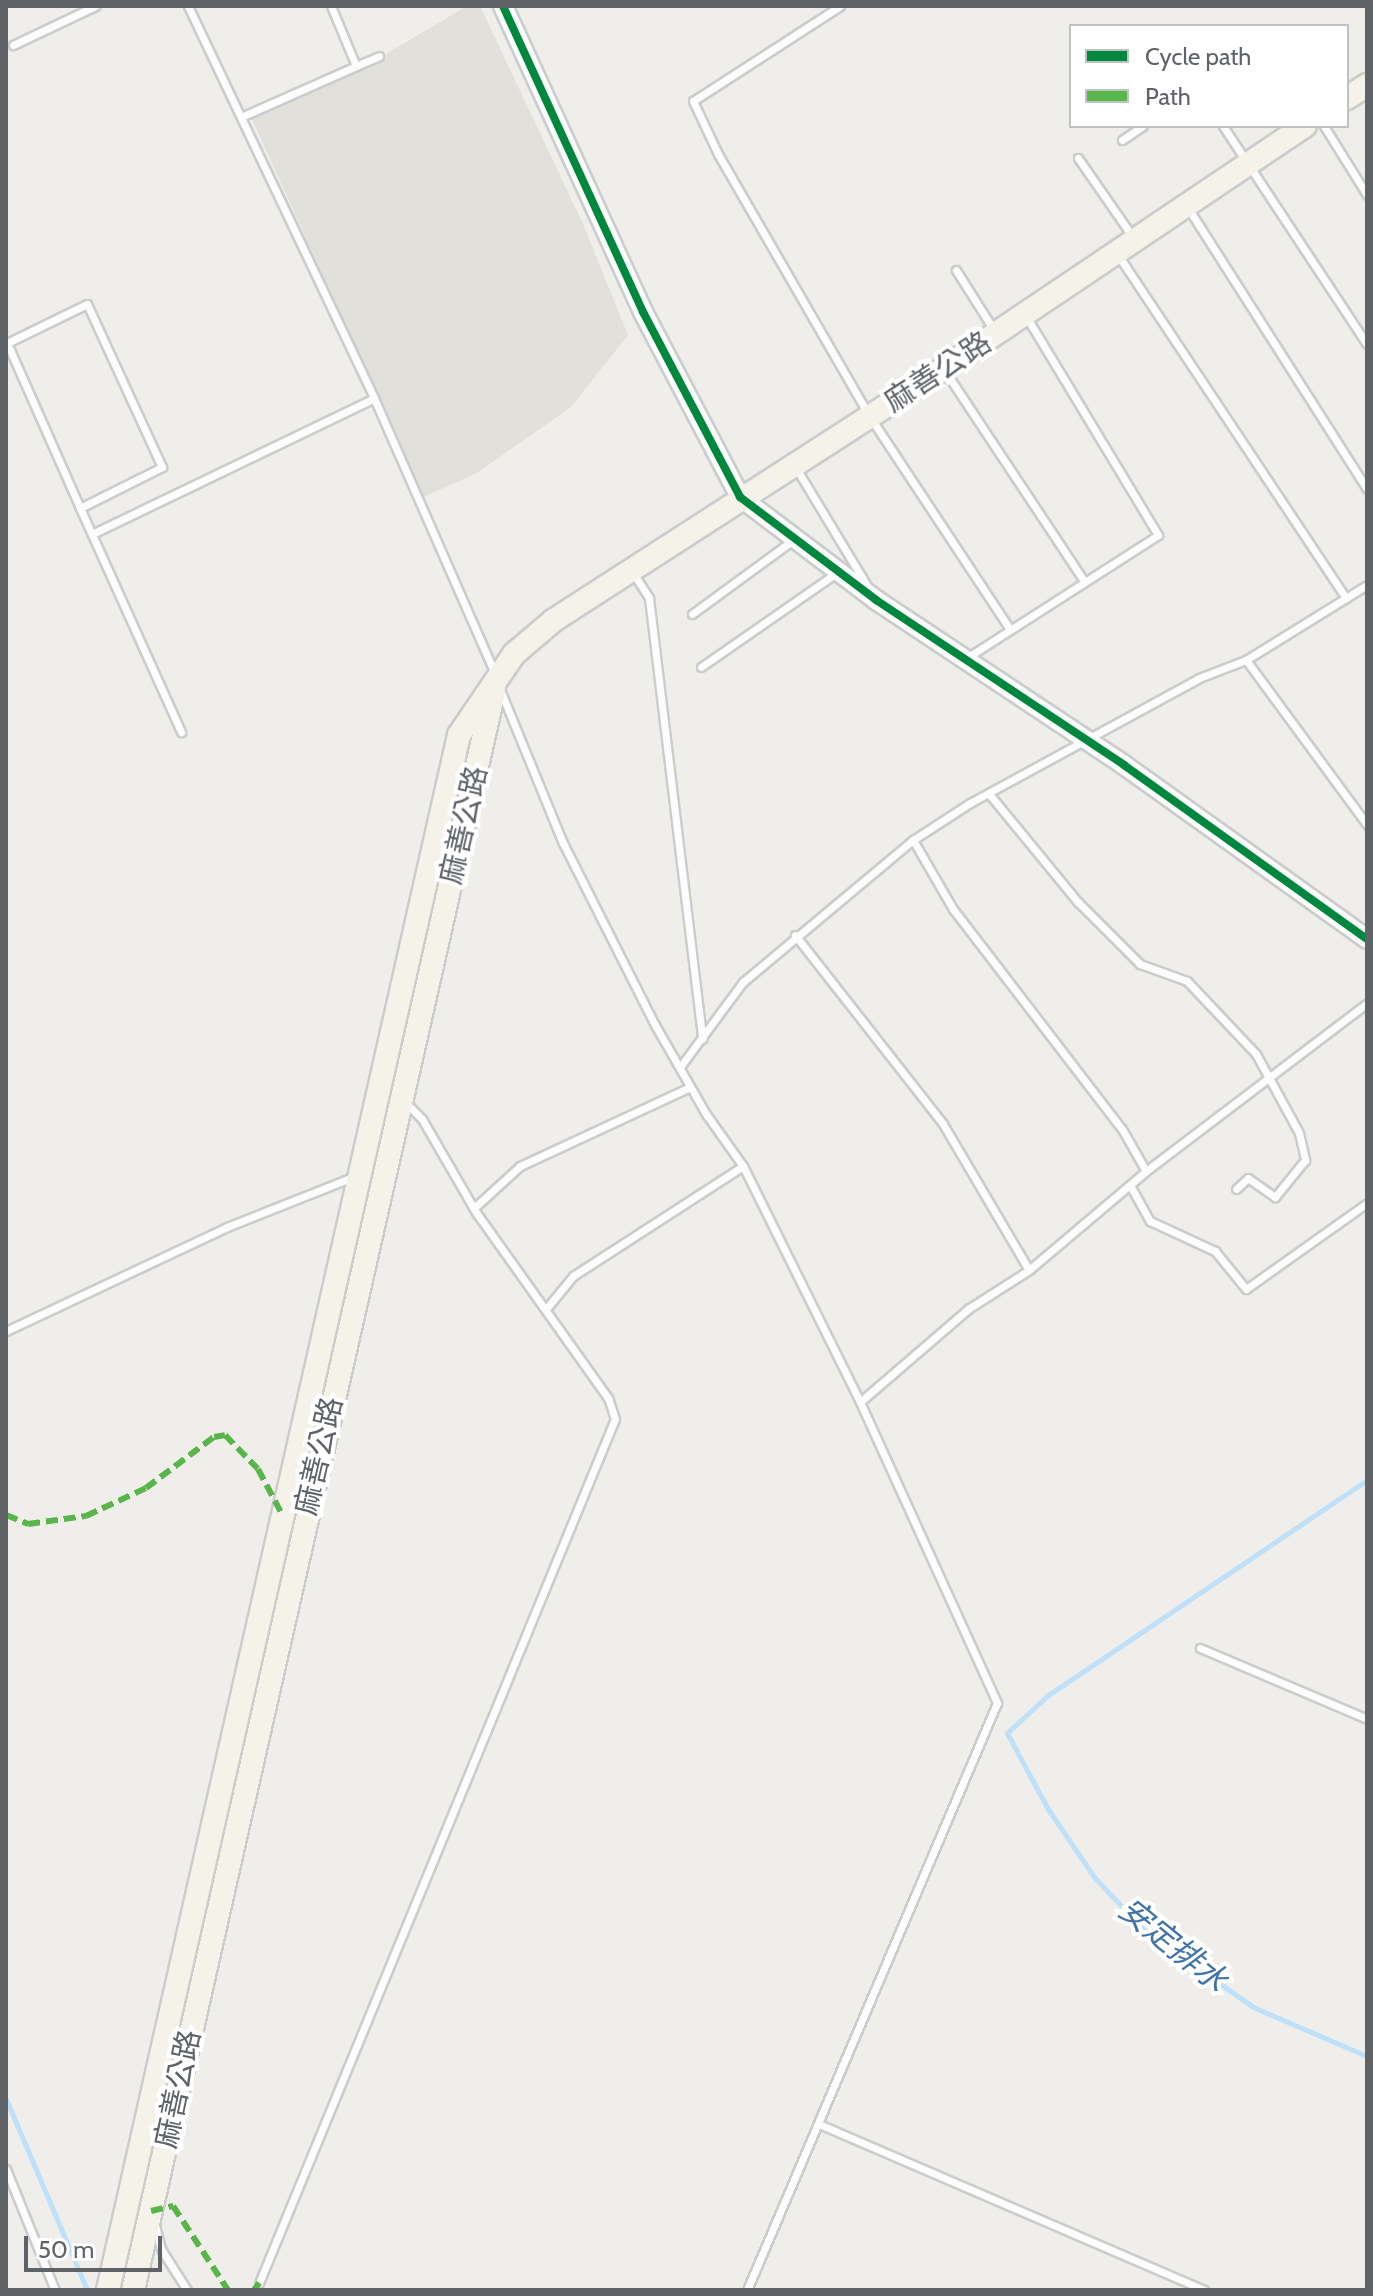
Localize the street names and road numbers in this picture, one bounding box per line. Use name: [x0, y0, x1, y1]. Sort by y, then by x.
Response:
street label: 麻善公路: [878, 324, 998, 420]
street label: 麻善公路: [433, 762, 495, 888]
street label: 麻善公路: [288, 1393, 350, 1519]
street label: 麻善公路: [148, 2027, 208, 2151]

